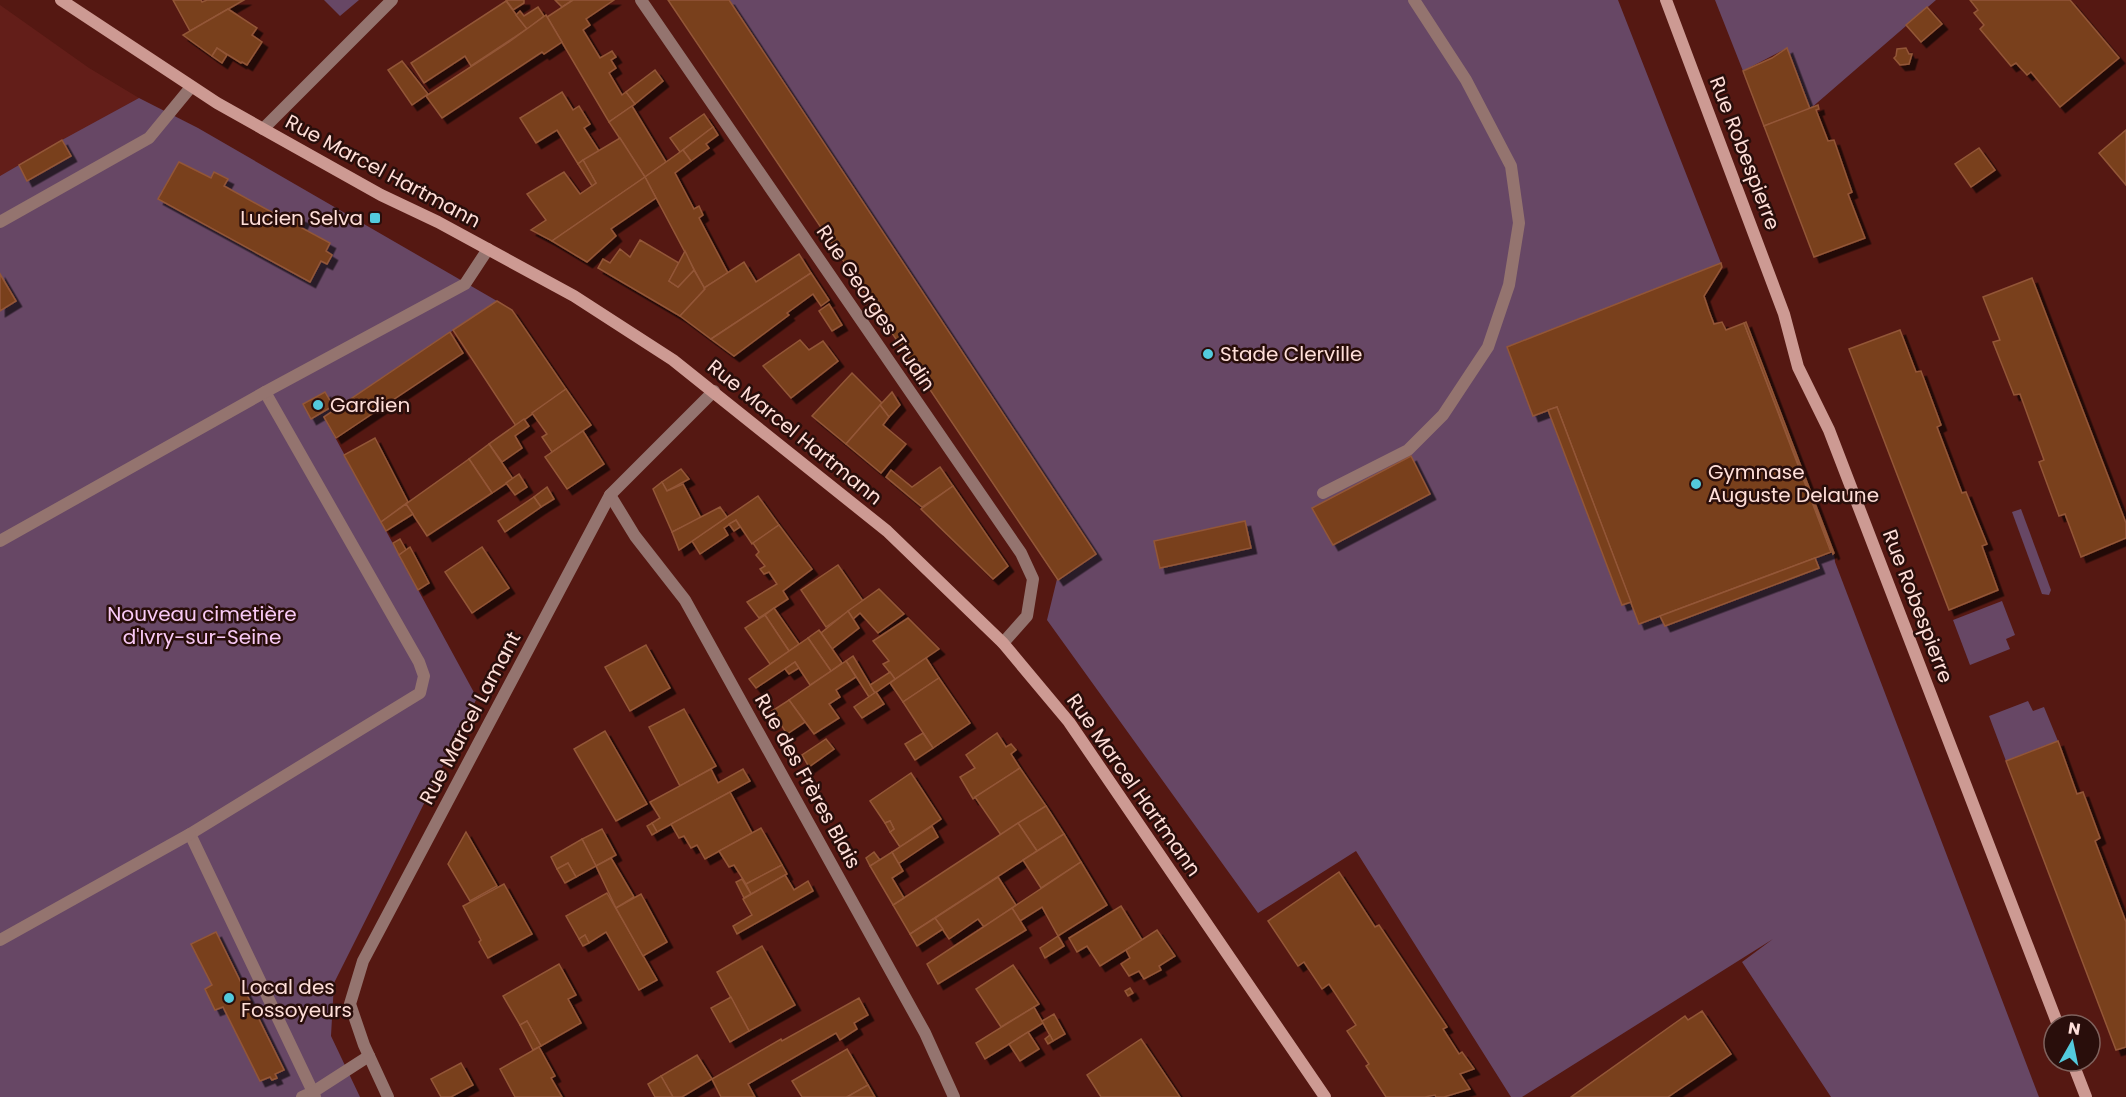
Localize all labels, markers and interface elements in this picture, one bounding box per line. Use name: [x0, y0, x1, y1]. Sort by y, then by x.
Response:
street label: Rue Robespierre: [1703, 72, 1787, 234]
street label: Rue Marcel Hartmann: [280, 108, 486, 234]
place label: Lucien Selva: [240, 204, 363, 232]
marker: Lucien Selva: [368, 211, 382, 225]
street label: Rue Georges Trudin: [810, 219, 942, 397]
place label: Stade Clerville: [1220, 340, 1362, 368]
marker: Stade Clerville: [1201, 347, 1215, 361]
street label: Rue Marcel Hartmann: [702, 353, 888, 511]
place label: Gardien: [330, 391, 410, 419]
marker: Gardien: [311, 398, 325, 412]
place label: Gymnase Auguste Delaune: [1708, 458, 1879, 509]
marker: Gymnase Auguste Delaune: [1689, 477, 1703, 491]
street label: Rue Robespierre: [1876, 525, 1960, 687]
park label: Nouveau cimetière d'Ivry-sur-Seine: [107, 600, 297, 651]
street label: Rue Marcel Lamant: [413, 627, 527, 809]
street label: Rue des Frères Blais: [748, 688, 868, 874]
street label: Rue Marcel Hartmann: [1060, 688, 1208, 882]
place label: Local des Fossoyeurs: [241, 973, 352, 1024]
marker: Local des Fossoyeurs: [222, 991, 236, 1005]
north arrow: [2042, 1013, 2102, 1073]
text: N: [2067, 1016, 2082, 1041]

